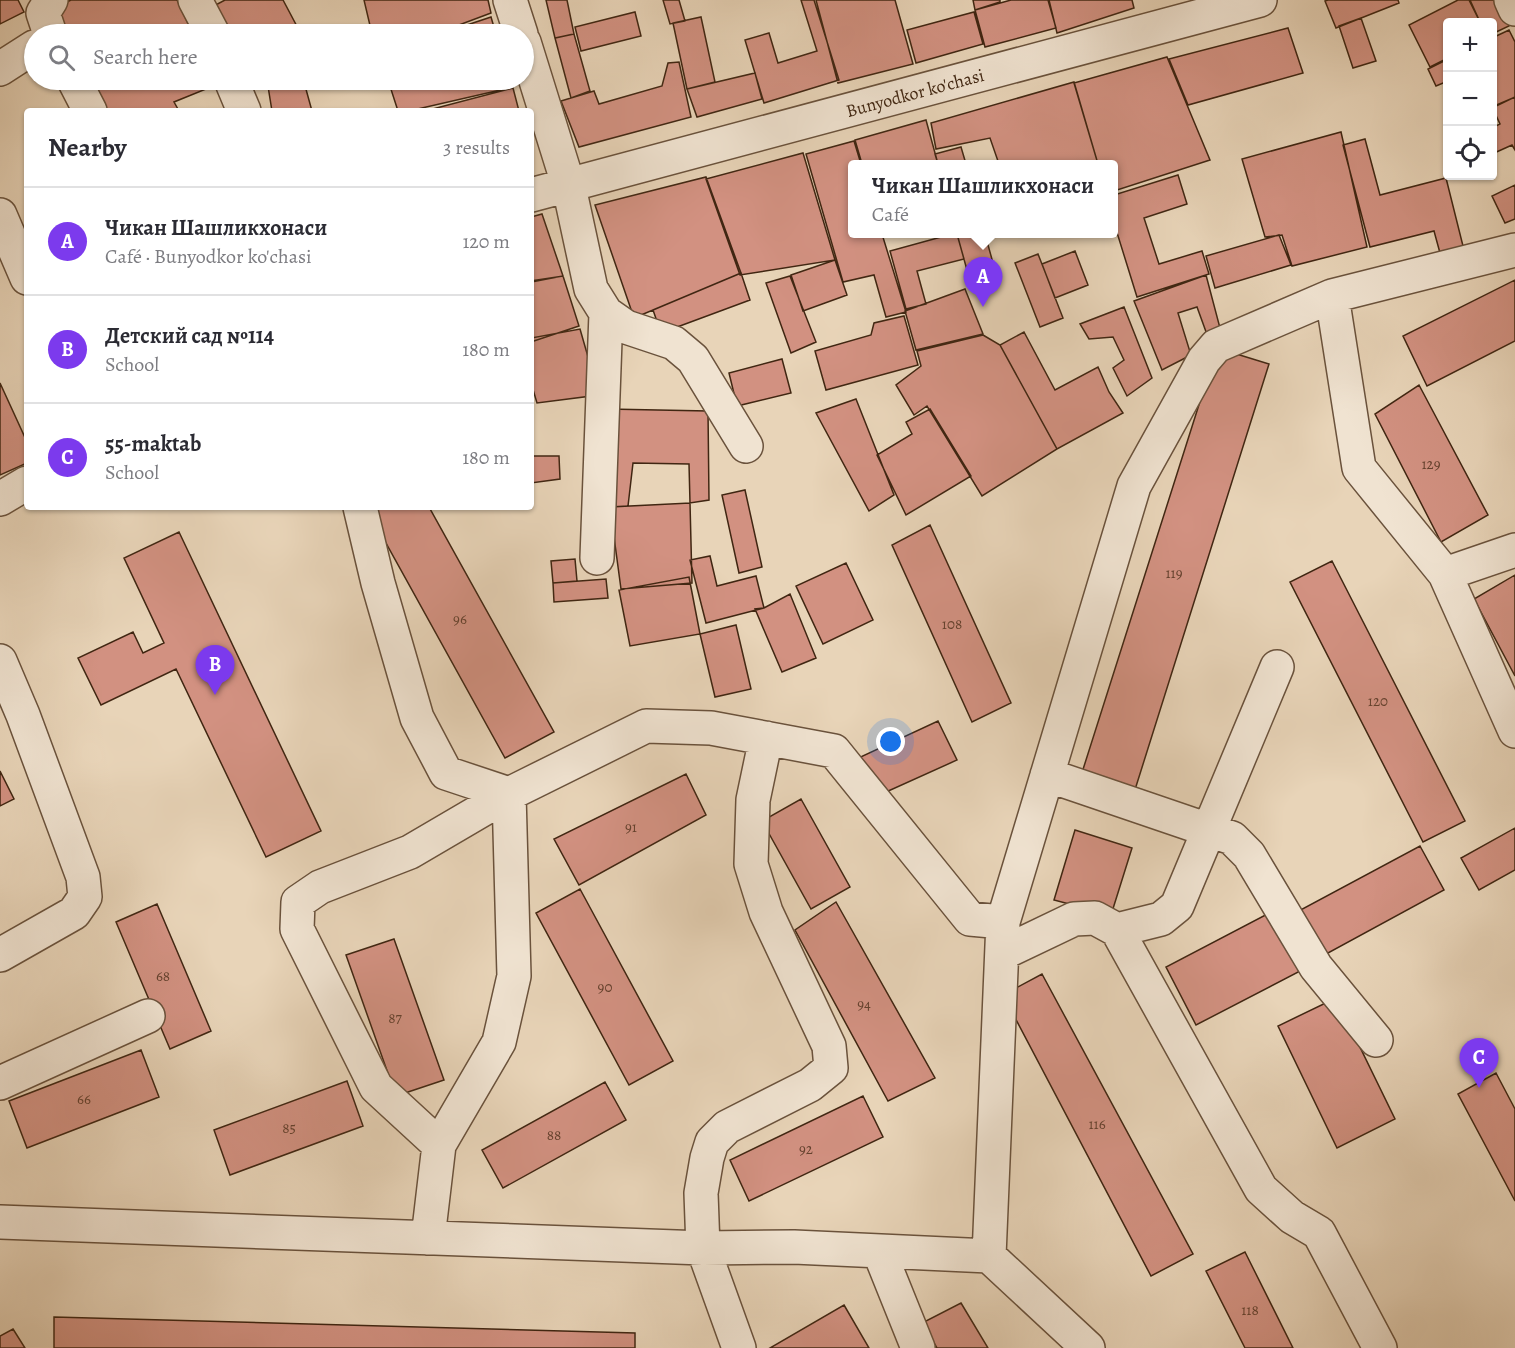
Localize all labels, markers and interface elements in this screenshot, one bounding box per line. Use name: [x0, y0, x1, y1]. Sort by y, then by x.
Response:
map controls: [1443, 18, 1497, 180]
button: +: [1443, 18, 1497, 72]
search box: [24, 24, 534, 90]
icon: search: [45, 41, 78, 74]
text: Search here: [93, 42, 198, 72]
street label: Bunyodkor ko'chasi: [843, 63, 987, 123]
button: −: [1443, 72, 1497, 126]
button: locate: [1443, 126, 1497, 180]
text: Nearby: [48, 130, 127, 165]
text: 3 results: [443, 134, 510, 161]
popup: [848, 160, 1118, 238]
text: Чикан Шашликхонаси: [872, 171, 1094, 201]
text: Café: [872, 201, 909, 228]
text: Чикан Шашликхонаси: [105, 213, 327, 243]
text: A: [61, 228, 74, 255]
text: 120 m: [462, 228, 510, 255]
text: Café · Bunyodkor ko'chasi: [105, 243, 312, 270]
pin: A: [964, 258, 1002, 307]
text: Детский сад №114: [105, 321, 274, 351]
text: B: [61, 336, 74, 363]
text: 180 m: [462, 336, 510, 363]
text: School: [105, 351, 159, 378]
text: 55-maktab: [105, 429, 201, 459]
text: C: [61, 444, 74, 471]
text: 180 m: [462, 444, 510, 471]
house number: 129: [1421, 454, 1441, 474]
text: School: [105, 459, 159, 486]
house number: 119: [1165, 563, 1183, 583]
house number: 96: [453, 609, 467, 629]
house number: 108: [942, 614, 962, 634]
pin: B: [196, 646, 234, 695]
house number: 120: [1368, 691, 1388, 711]
your location: [876, 727, 905, 756]
house number: 91: [625, 817, 637, 837]
house number: 68: [156, 966, 170, 986]
house number: 90: [598, 977, 612, 997]
house number: 94: [857, 994, 871, 1014]
house number: 87: [388, 1008, 402, 1028]
pin: C: [1460, 1038, 1498, 1088]
house number: 66: [77, 1089, 91, 1109]
house number: 116: [1088, 1114, 1106, 1134]
house number: 85: [282, 1118, 296, 1138]
house number: 88: [547, 1125, 561, 1145]
house number: 92: [799, 1139, 813, 1159]
house number: 118: [1241, 1300, 1259, 1320]

